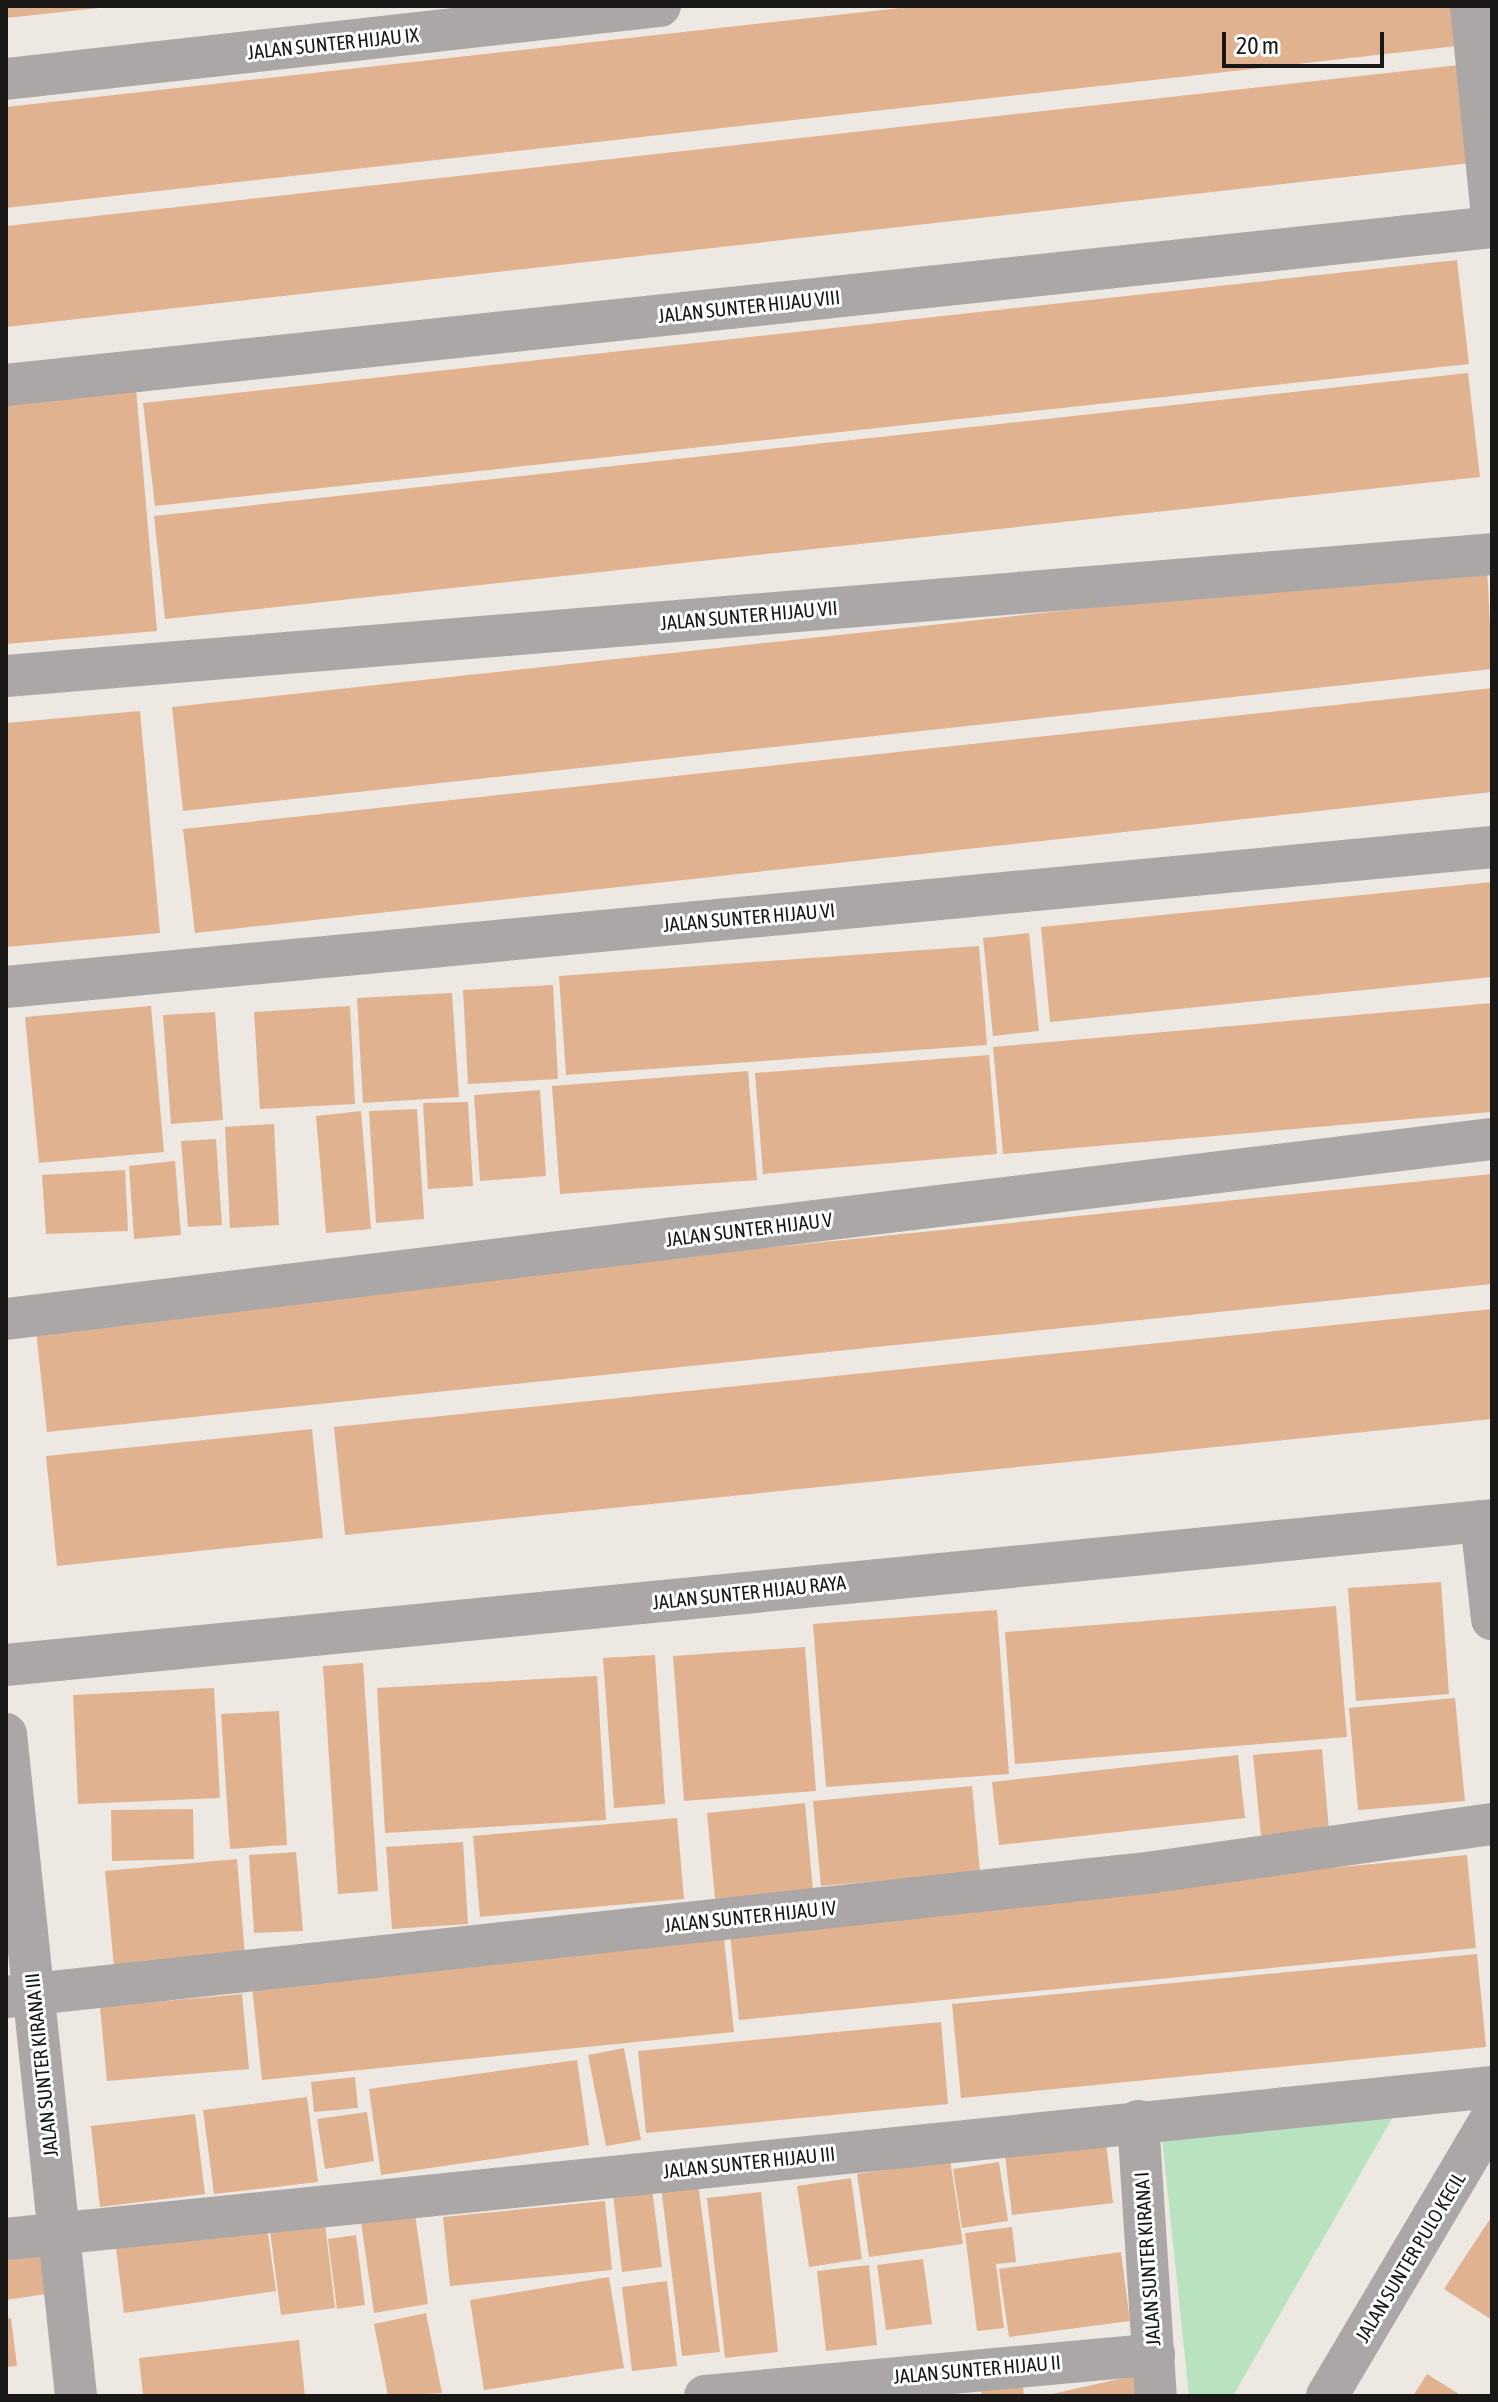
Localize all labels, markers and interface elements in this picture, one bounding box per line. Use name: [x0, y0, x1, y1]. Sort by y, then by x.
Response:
scale bar: [1226, 16, 1388, 66]
street label: JALAN SUNTER HIJAU IX: [246, 22, 420, 64]
text: 20 m: [1236, 32, 1279, 59]
street label: JALAN SUNTER HIJAU VIII: [657, 285, 841, 327]
street label: JALAN SUNTER HIJAU VII: [659, 595, 839, 635]
street label: JALAN SUNTER HIJAU VI: [662, 898, 836, 936]
street label: JALAN SUNTER HIJAU V: [664, 1207, 834, 1251]
street label: JALAN SUNTER HIJAU RAYA: [651, 1570, 847, 1614]
street label: JALAN SUNTER HIJAU IV: [663, 1895, 837, 1937]
street label: JALAN SUNTER KIRANA III: [19, 1972, 63, 2158]
street label: JALAN SUNTER HIJAU III: [662, 2141, 836, 2183]
street label: JALAN SUNTER PULO KECIL: [1350, 2168, 1470, 2346]
street label: JALAN SUNTER KIRANA I: [1129, 2171, 1165, 2347]
street label: JALAN SUNTER HIJAU II: [892, 2350, 1062, 2388]

